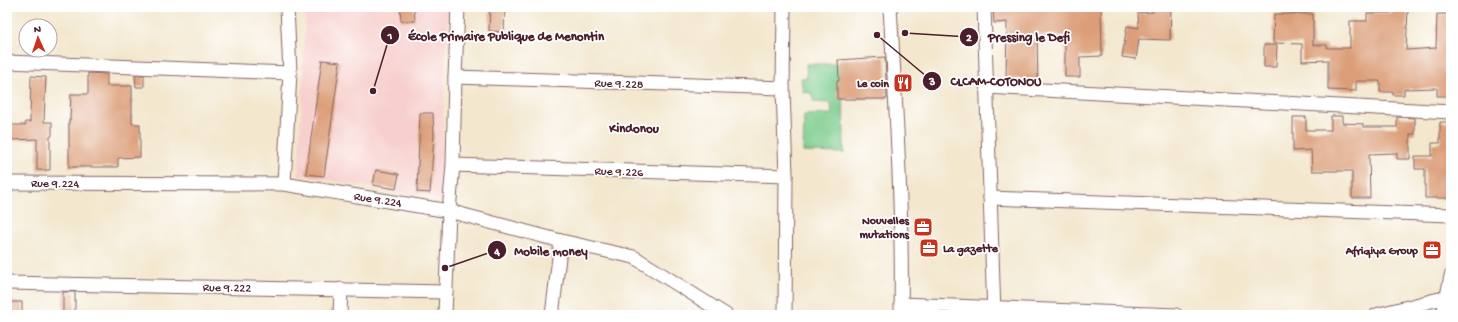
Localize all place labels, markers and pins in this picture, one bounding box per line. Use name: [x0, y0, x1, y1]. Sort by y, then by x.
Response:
callout: École Primaire Publique de Menontin: [380, 23, 612, 48]
callout: Pressing le Defi: [959, 24, 1078, 49]
callout: CLCAM-COTONOU: [922, 68, 1049, 93]
restaurant icon: Le coin: [892, 72, 914, 94]
place label: Le coin: [857, 78, 889, 92]
place label: Nouvelles mutations: [859, 215, 910, 243]
office icon: Nouvelles mutations: [912, 216, 934, 238]
office icon: La gazette: [918, 237, 940, 259]
callout: Mobile money: [487, 238, 596, 263]
office icon: Afriqiya Group: [1421, 239, 1443, 261]
place label: La gazette: [943, 243, 999, 257]
place label: Afriqiya Group: [1345, 245, 1418, 259]

